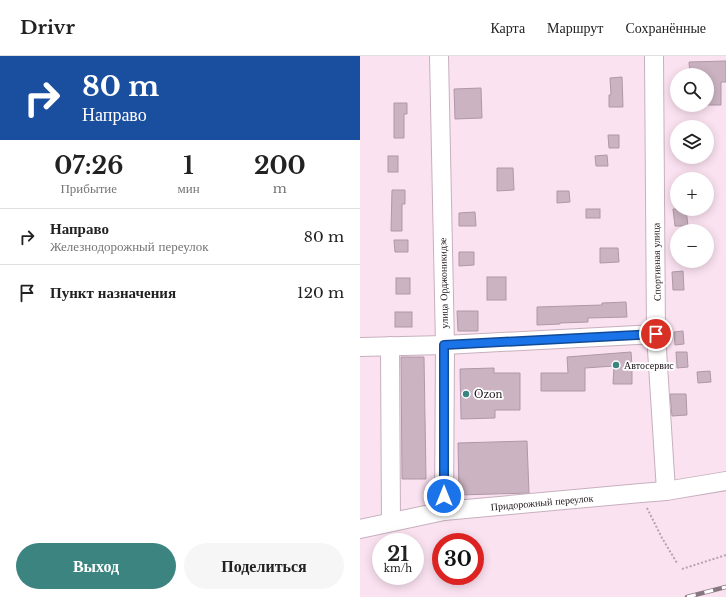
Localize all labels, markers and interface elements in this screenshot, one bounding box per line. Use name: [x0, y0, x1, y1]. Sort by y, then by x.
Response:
text: Drivr: [20, 16, 75, 39]
text: Карта: [490, 19, 525, 37]
text: Маршрут: [547, 19, 603, 37]
text: Сохранённые: [625, 19, 706, 37]
map controls: [670, 68, 714, 268]
button: search: [670, 68, 714, 112]
text: 80 m: [82, 69, 159, 104]
icon: right: [16, 72, 68, 124]
text: Направо: [82, 104, 147, 126]
button: layers: [670, 120, 714, 164]
text: 07:26: [54, 151, 123, 180]
text: 1: [183, 151, 194, 180]
text: 200: [254, 151, 306, 180]
button: +: [670, 172, 714, 216]
text: Прибытие: [60, 180, 117, 197]
text: мин: [178, 180, 200, 197]
text: m: [273, 180, 287, 197]
text: Направо: [50, 219, 109, 238]
street label: Спортивная улица: [649, 222, 664, 301]
button: −: [670, 224, 714, 268]
icon: right: [16, 226, 38, 248]
text: 80 m: [304, 227, 344, 246]
street label: улица Орджоникидзе: [436, 237, 451, 329]
text: Железнодорожный переулок: [50, 238, 208, 255]
icon: arrive: [16, 282, 38, 304]
text: Пункт назначения: [50, 283, 176, 302]
text: 120 m: [297, 283, 344, 302]
pin: [639, 317, 673, 351]
icon: arrive: [645, 323, 667, 345]
place label: Автосервис: [624, 359, 674, 372]
marker: Автосервис: [611, 360, 621, 370]
place label: Ozon: [474, 388, 502, 401]
marker: Ozon: [461, 389, 471, 399]
position arrow: [423, 475, 465, 517]
street label: Придорожный переулок: [490, 492, 594, 513]
speed limit sign: 30: [432, 533, 484, 585]
text: 21: [387, 542, 409, 566]
button: Выход: [16, 543, 176, 589]
button: Поделиться: [184, 543, 344, 589]
text: km/h: [384, 562, 412, 575]

